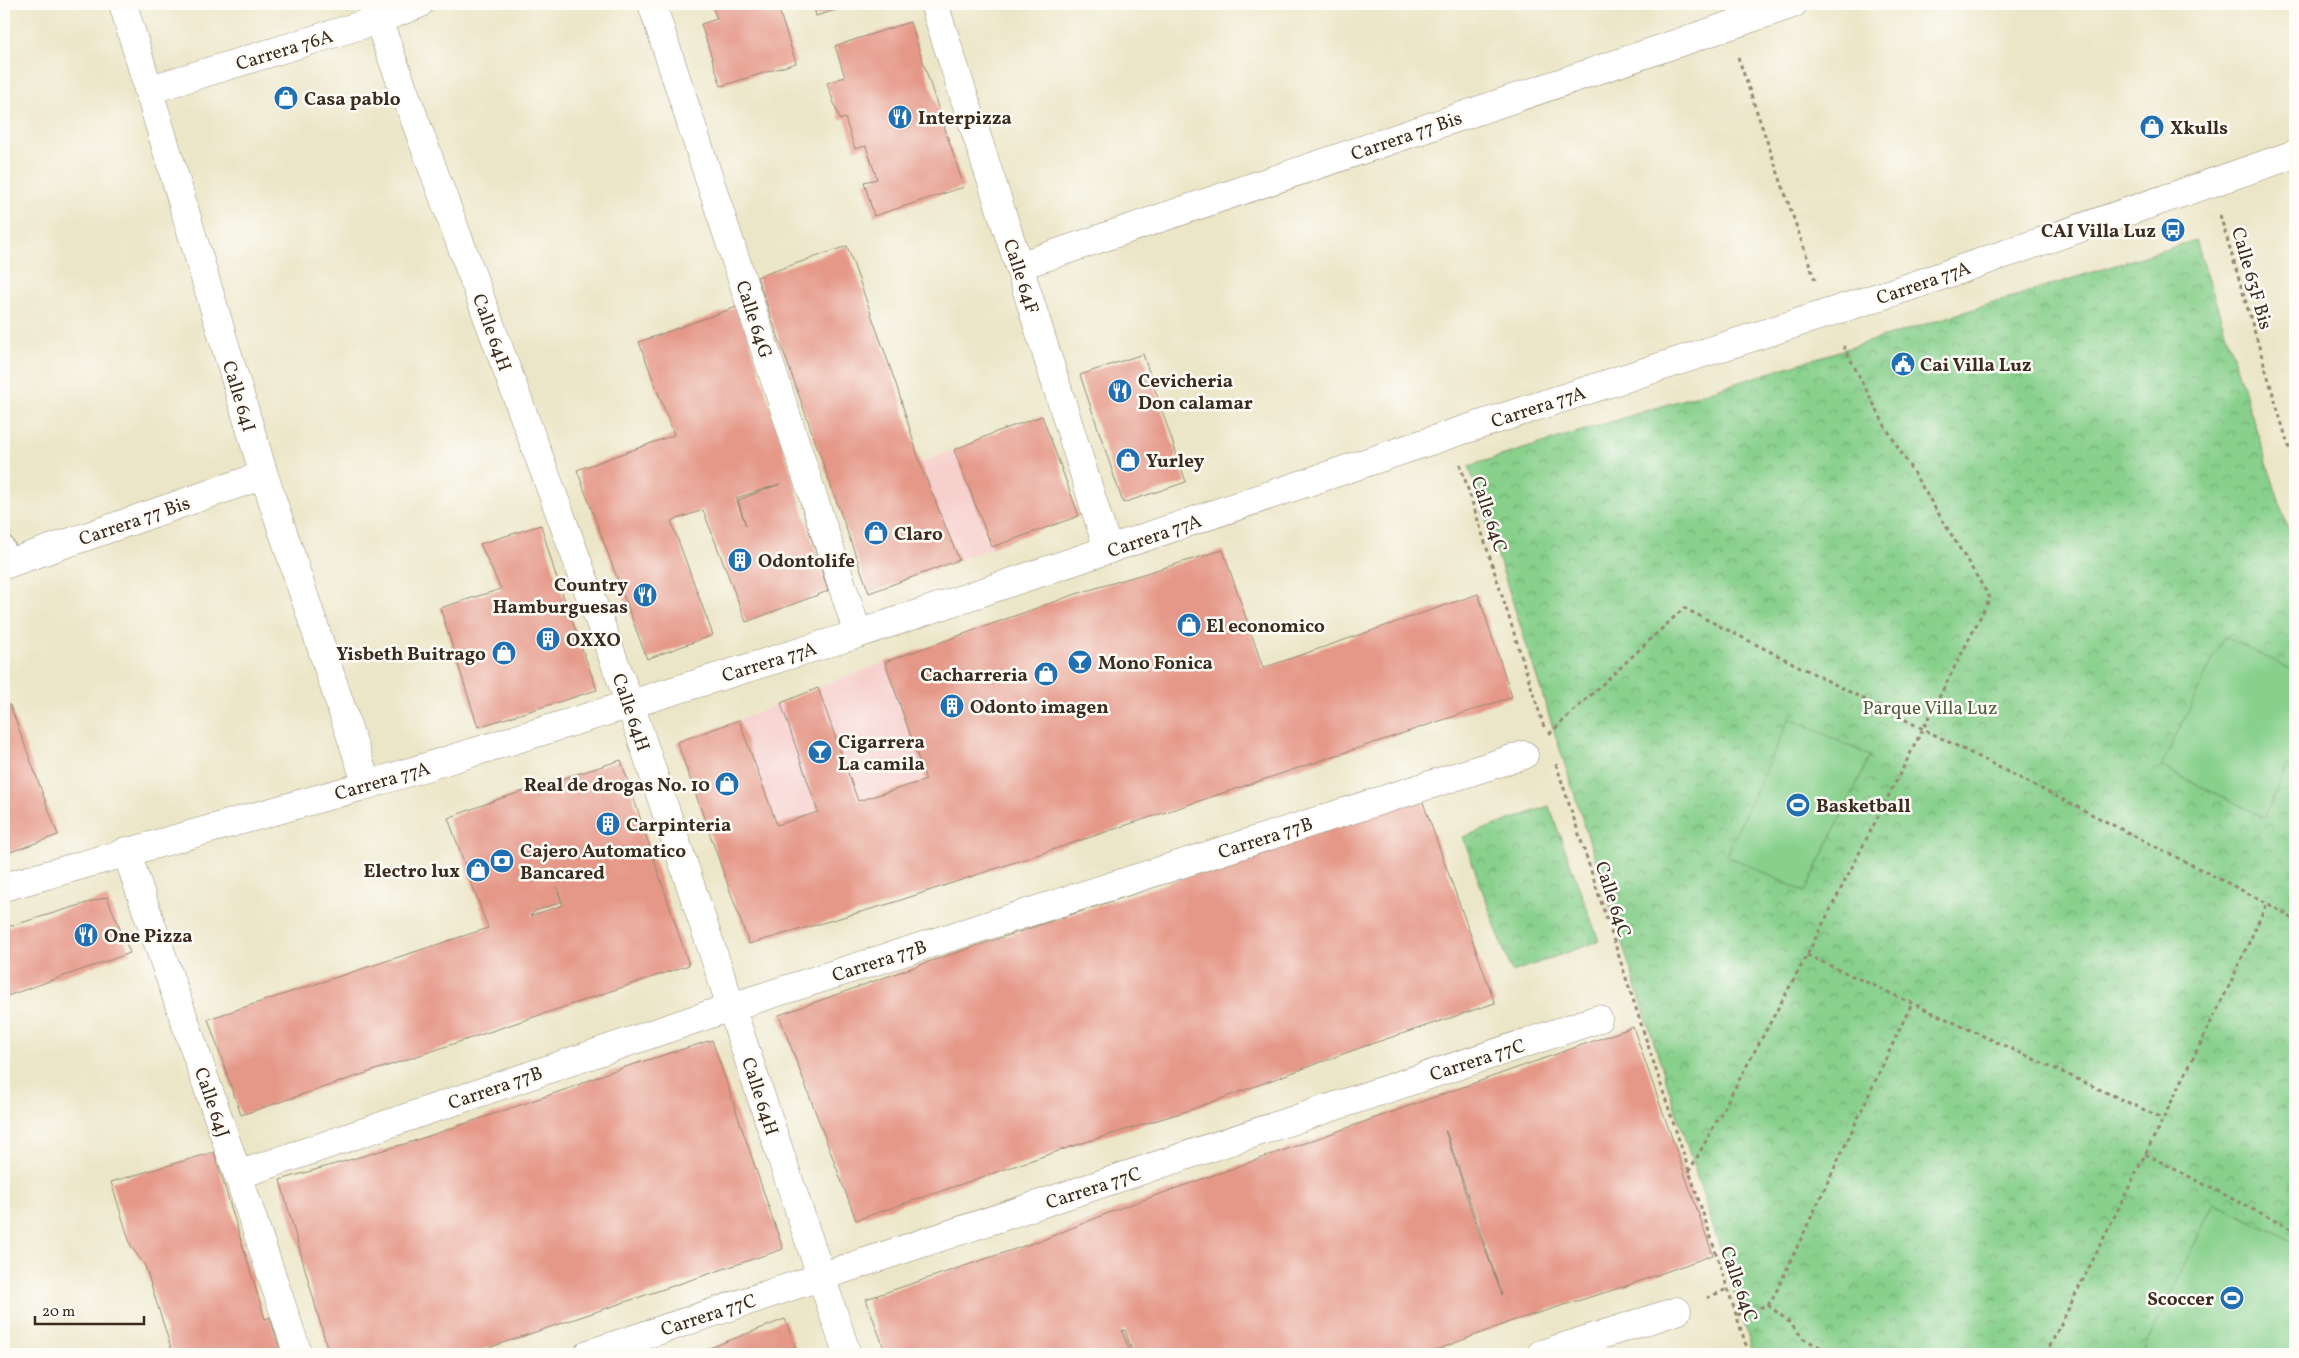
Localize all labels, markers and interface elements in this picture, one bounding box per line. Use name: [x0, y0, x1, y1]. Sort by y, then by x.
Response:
street label: Carrera 76A: [233, 24, 336, 78]
shop icon: Casa pablo: [273, 85, 299, 111]
place label: Casa pablo: [304, 87, 401, 113]
restaurant icon: Interpizza: [887, 104, 913, 130]
place label: Interpizza: [918, 106, 1012, 132]
street label: Carrera 77 Bis: [1348, 106, 1466, 168]
shop icon: Xkulls: [2139, 114, 2165, 140]
place label: Xkulls: [2170, 116, 2228, 142]
bus stop icon: CAI Villa Luz: [2160, 217, 2186, 243]
place label: CAI Villa Luz: [2041, 219, 2156, 245]
street label: Calle 63F Bis: [2224, 224, 2278, 333]
street label: Calle 64F: [996, 236, 1044, 317]
street label: Carrera 77A: [1873, 256, 1974, 312]
street label: Calle 64G: [728, 277, 778, 362]
street label: Calle 64H: [465, 290, 517, 375]
public building icon: Cai Villa Luz: [1890, 351, 1916, 377]
place label: Cai Villa Luz: [1920, 353, 2032, 379]
street label: Calle 64I: [215, 358, 261, 435]
place label: Cevicheria Don calamar: [1138, 369, 1253, 417]
restaurant icon: Cevicheria Don calamar: [1107, 378, 1133, 404]
street label: Carrera 77A: [1488, 380, 1589, 435]
shop icon: Yurley: [1115, 447, 1141, 473]
place label: Yurley: [1146, 449, 1205, 475]
street label: Calle 64C: [1464, 473, 1513, 556]
street label: Carrera 77 Bis: [76, 491, 194, 553]
street label: Carrera 77A: [1104, 509, 1205, 565]
shop icon: Claro: [863, 520, 889, 546]
place label: Claro: [894, 522, 943, 548]
building icon: Odontolife: [727, 547, 753, 573]
place label: Odontolife: [758, 549, 855, 575]
place label: Country Hamburguesas: [493, 573, 628, 621]
restaurant icon: Country Hamburguesas: [632, 582, 658, 608]
shop icon: El economico: [1176, 612, 1202, 638]
place label: El economico: [1206, 614, 1325, 640]
building icon: OXXO: [535, 626, 561, 652]
place label: OXXO: [566, 628, 621, 654]
street label: Carrera 77A: [719, 636, 820, 690]
shop icon: Yisbeth Buitrago: [491, 640, 517, 666]
place label: Yisbeth Buitrago: [336, 642, 486, 668]
bar icon: Mono Fonica: [1067, 649, 1093, 675]
place label: Mono Fonica: [1098, 651, 1213, 677]
shop icon: Cacharreria: [1033, 661, 1059, 687]
place label: Cacharreria: [920, 663, 1028, 689]
street label: Calle 64H: [605, 670, 656, 755]
building icon: Odonto imagen: [939, 693, 965, 719]
place label: Odonto imagen: [970, 695, 1109, 721]
park label: Parque Villa Luz: [1862, 696, 1998, 722]
place label: Cigarrera La camila: [838, 730, 925, 778]
bar icon: Cigarrera La camila: [807, 739, 833, 765]
street label: Carrera 77A: [332, 756, 433, 808]
shop icon: Real de drogas No. 10: [714, 771, 740, 797]
place label: Real de drogas No. 10: [524, 773, 710, 799]
sports icon: Basketball: [1785, 792, 1811, 818]
place label: Basketball: [1816, 794, 1911, 820]
building icon: Carpinteria: [595, 811, 621, 837]
street label: Carrera 77B: [1215, 811, 1316, 866]
place label: Carpinteria: [626, 813, 731, 839]
place label: Cajero Automatico Bancared: [520, 839, 686, 887]
bank icon: Cajero Automatico Bancared: [489, 848, 515, 874]
shop icon: Electro lux: [465, 857, 491, 883]
street label: Calle 64C: [1588, 858, 1637, 941]
place label: Electro lux: [363, 859, 460, 885]
restaurant icon: One Pizza: [73, 922, 99, 948]
place label: One Pizza: [104, 924, 193, 950]
street label: Carrera 77B: [829, 934, 930, 989]
street label: Carrera 77C: [1427, 1033, 1529, 1089]
street label: Calle 64H: [734, 1054, 784, 1139]
street label: Carrera 77B: [445, 1061, 546, 1117]
street label: Calle 64J: [187, 1064, 235, 1141]
street label: Carrera 77C: [1043, 1161, 1145, 1217]
street label: Calle 64C: [1713, 1243, 1763, 1326]
sports icon: Scoccer: [2219, 1285, 2245, 1311]
place label: Scoccer: [2147, 1287, 2214, 1313]
street label: Carrera 77C: [658, 1288, 760, 1344]
scale bar: [35, 1293, 144, 1325]
text: 20 m: [42, 1302, 75, 1323]

